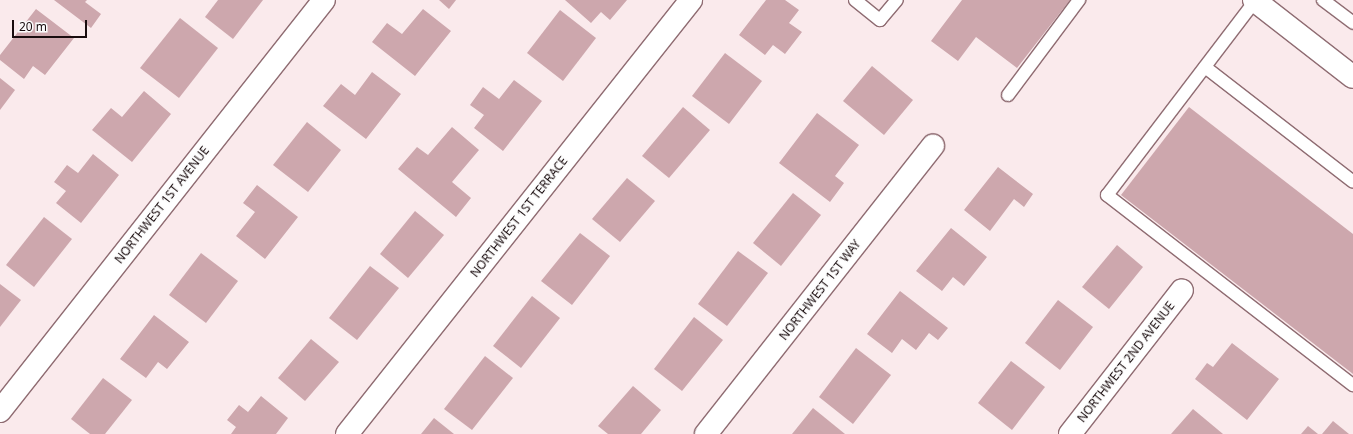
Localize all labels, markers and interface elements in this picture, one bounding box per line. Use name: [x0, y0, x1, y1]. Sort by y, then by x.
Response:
scale bar: [14, 12, 89, 38]
text: 20 m: [19, 18, 47, 35]
street label: NORTHWEST 1ST AVENUE: [112, 144, 212, 266]
street label: NORTHWEST 1ST TERRACE: [467, 154, 571, 280]
street label: NORTHWEST 1ST WAY: [776, 237, 864, 343]
street label: NORTHWEST 2ND AVENUE: [1074, 299, 1178, 425]

